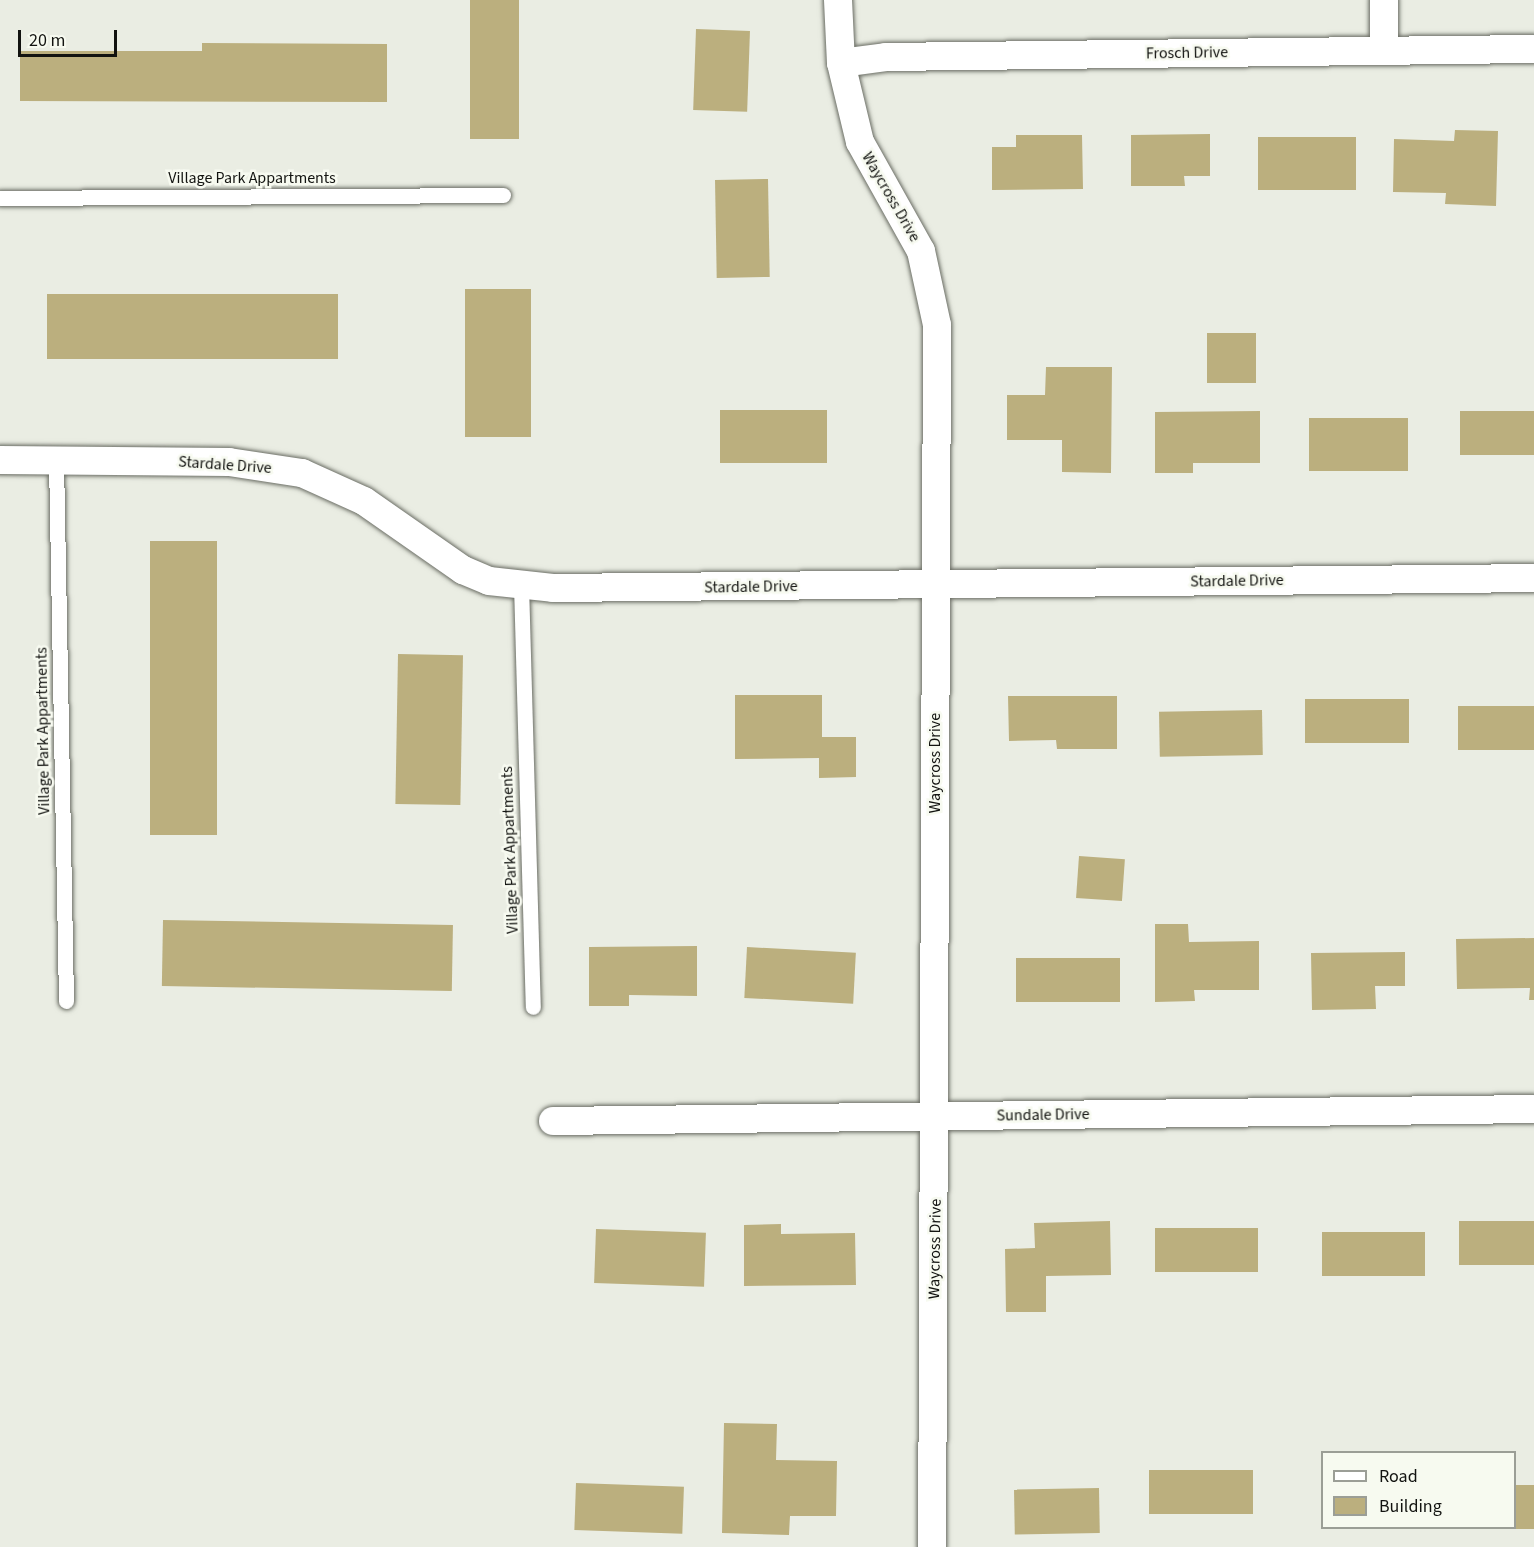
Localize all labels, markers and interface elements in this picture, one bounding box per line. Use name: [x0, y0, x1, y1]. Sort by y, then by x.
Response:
scale bar: [21, 18, 120, 56]
text: 20 m: [29, 28, 65, 53]
street label: Frosch Drive: [1146, 43, 1228, 63]
street label: Waycross Drive: [858, 149, 924, 245]
street label: Village Park Appartments: [168, 168, 336, 188]
street label: Stardale Drive: [178, 452, 272, 478]
street label: Stardale Drive: [1190, 571, 1284, 591]
street label: Stardale Drive: [704, 577, 798, 597]
street label: Village Park Appartments: [32, 647, 54, 815]
street label: Waycross Drive: [925, 713, 945, 813]
street label: Village Park Appartments: [497, 766, 523, 934]
street label: Sundale Drive: [996, 1105, 1090, 1125]
street label: Waycross Drive: [925, 1199, 945, 1299]
legend: [1321, 1451, 1516, 1529]
text: Road: [1379, 1464, 1418, 1489]
text: Building: [1379, 1494, 1442, 1519]

